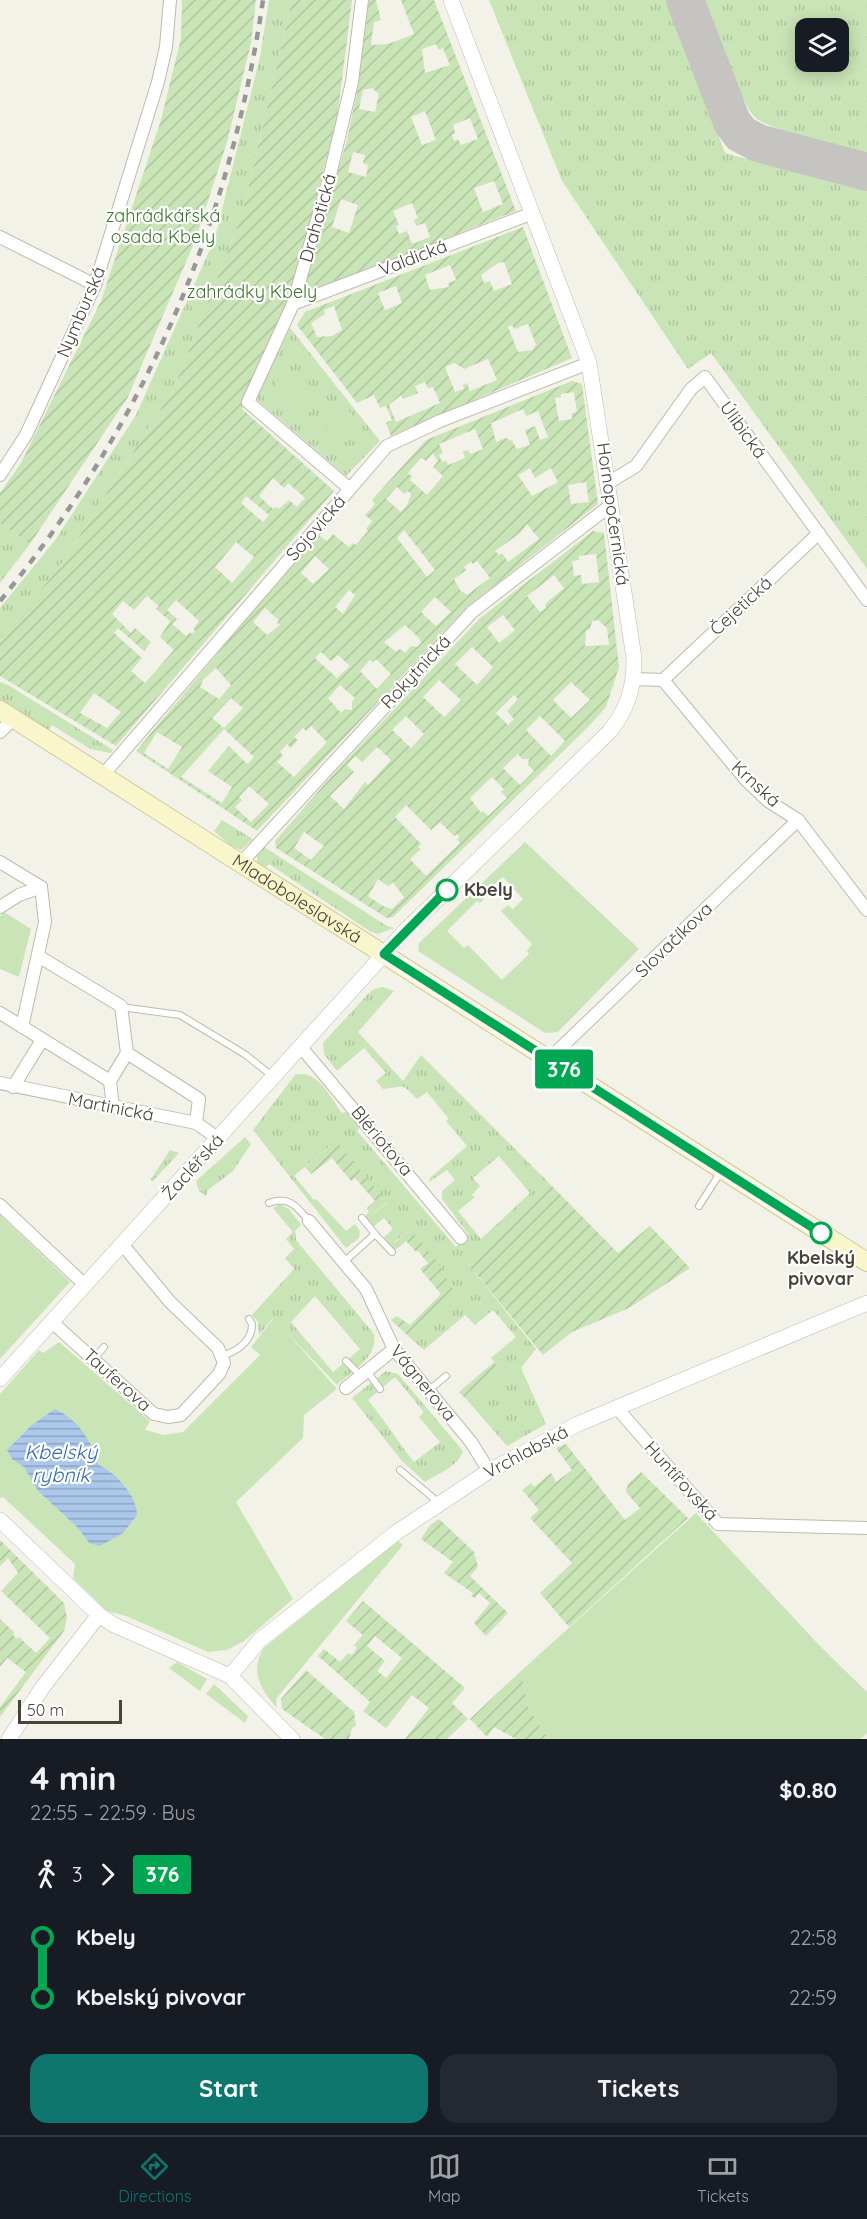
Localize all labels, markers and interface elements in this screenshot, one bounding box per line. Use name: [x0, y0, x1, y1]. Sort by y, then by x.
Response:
map controls: [795, 18, 849, 72]
button: layers: [795, 18, 849, 72]
street label: Drahotická: [294, 171, 341, 265]
park label: zahrádkářská osada Kbely: [106, 204, 220, 248]
street label: Valdická: [375, 234, 450, 281]
street label: Nymburská: [51, 263, 110, 361]
park label: zahrádky Kbely: [187, 280, 317, 303]
street label: Úlibická: [715, 396, 772, 463]
street label: Hornopočernická: [592, 441, 635, 587]
street label: Sojovická: [281, 490, 350, 565]
street label: Čejetická: [705, 571, 777, 640]
street label: Rokytnická: [376, 630, 456, 713]
street label: Krnská: [727, 755, 785, 812]
street label: Mladoboleslavská: [228, 849, 366, 948]
place label: Kbely: [464, 878, 513, 901]
marker: Kbely: [436, 879, 458, 901]
street label: Slovačíkova: [630, 897, 717, 982]
line badge: 376: [530, 1050, 598, 1088]
text: 376: [547, 1056, 581, 1082]
street label: Martinická: [66, 1087, 156, 1126]
street label: Blériotova: [346, 1101, 418, 1180]
street label: Žacléřská: [157, 1129, 229, 1205]
marker: Kbelský pivovar: [810, 1222, 832, 1244]
place label: Kbelský pivovar: [787, 1246, 855, 1290]
street label: Vágnerova: [385, 1340, 461, 1426]
street label: Tauferova: [79, 1343, 156, 1416]
street label: Vrchlabská: [479, 1420, 572, 1483]
street label: Huntířovská: [639, 1436, 723, 1525]
water label: Kbelský rybník: [25, 1439, 99, 1487]
scale bar: [18, 1697, 122, 1724]
text: 50 m: [27, 1700, 64, 1720]
text: 4 min: [30, 1757, 117, 1798]
text: $0.80: [779, 1776, 837, 1804]
text: 22:55 – 22:59 · Bus: [30, 1800, 195, 1825]
icon: walk: [30, 1858, 63, 1891]
icon: forward: [91, 1858, 124, 1891]
text: 376: [145, 1861, 179, 1887]
text: 3: [72, 1862, 82, 1887]
text: Kbely: [76, 1923, 136, 1951]
text: 22:58: [789, 1925, 837, 1950]
text: Kbelský pivovar: [76, 1983, 246, 2011]
text: 22:59: [789, 1985, 837, 2010]
button: Start: [30, 2054, 428, 2123]
button: Tickets: [440, 2054, 837, 2123]
tab: Directions: [118, 2150, 191, 2206]
tab: Map: [428, 2150, 461, 2206]
tab: Tickets: [697, 2150, 749, 2206]

